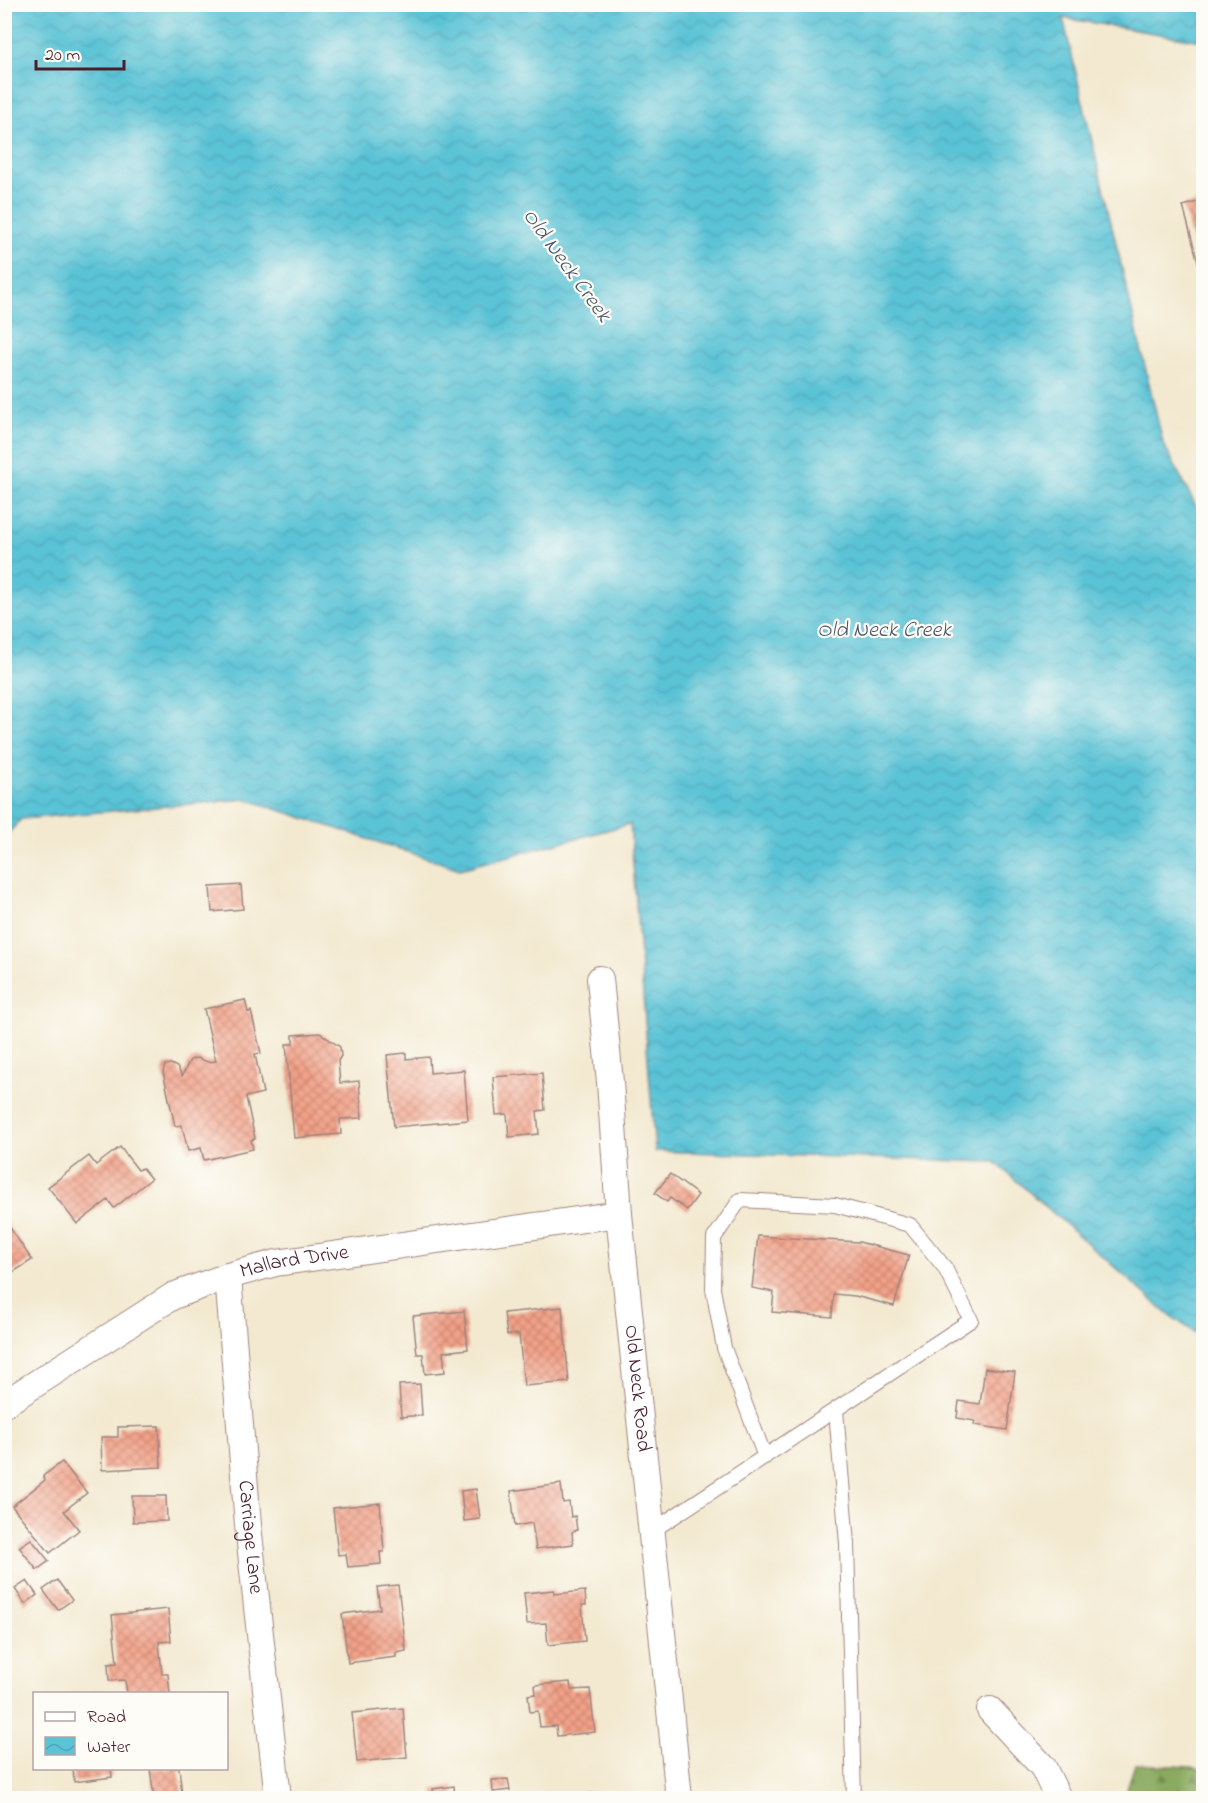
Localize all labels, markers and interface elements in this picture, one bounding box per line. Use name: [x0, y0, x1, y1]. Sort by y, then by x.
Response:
scale bar: [36, 33, 124, 71]
text: 20 m: [45, 43, 80, 69]
water label: Old Neck Creek: [514, 202, 619, 331]
water label: Old Neck Creek: [817, 615, 952, 647]
street label: Mallard Drive: [237, 1238, 351, 1287]
street label: Old Neck Road: [615, 1323, 658, 1453]
street label: Carriage Lane: [229, 1479, 271, 1596]
legend: [33, 1692, 228, 1770]
text: Road: [87, 1705, 126, 1731]
text: Water: [87, 1735, 131, 1761]

